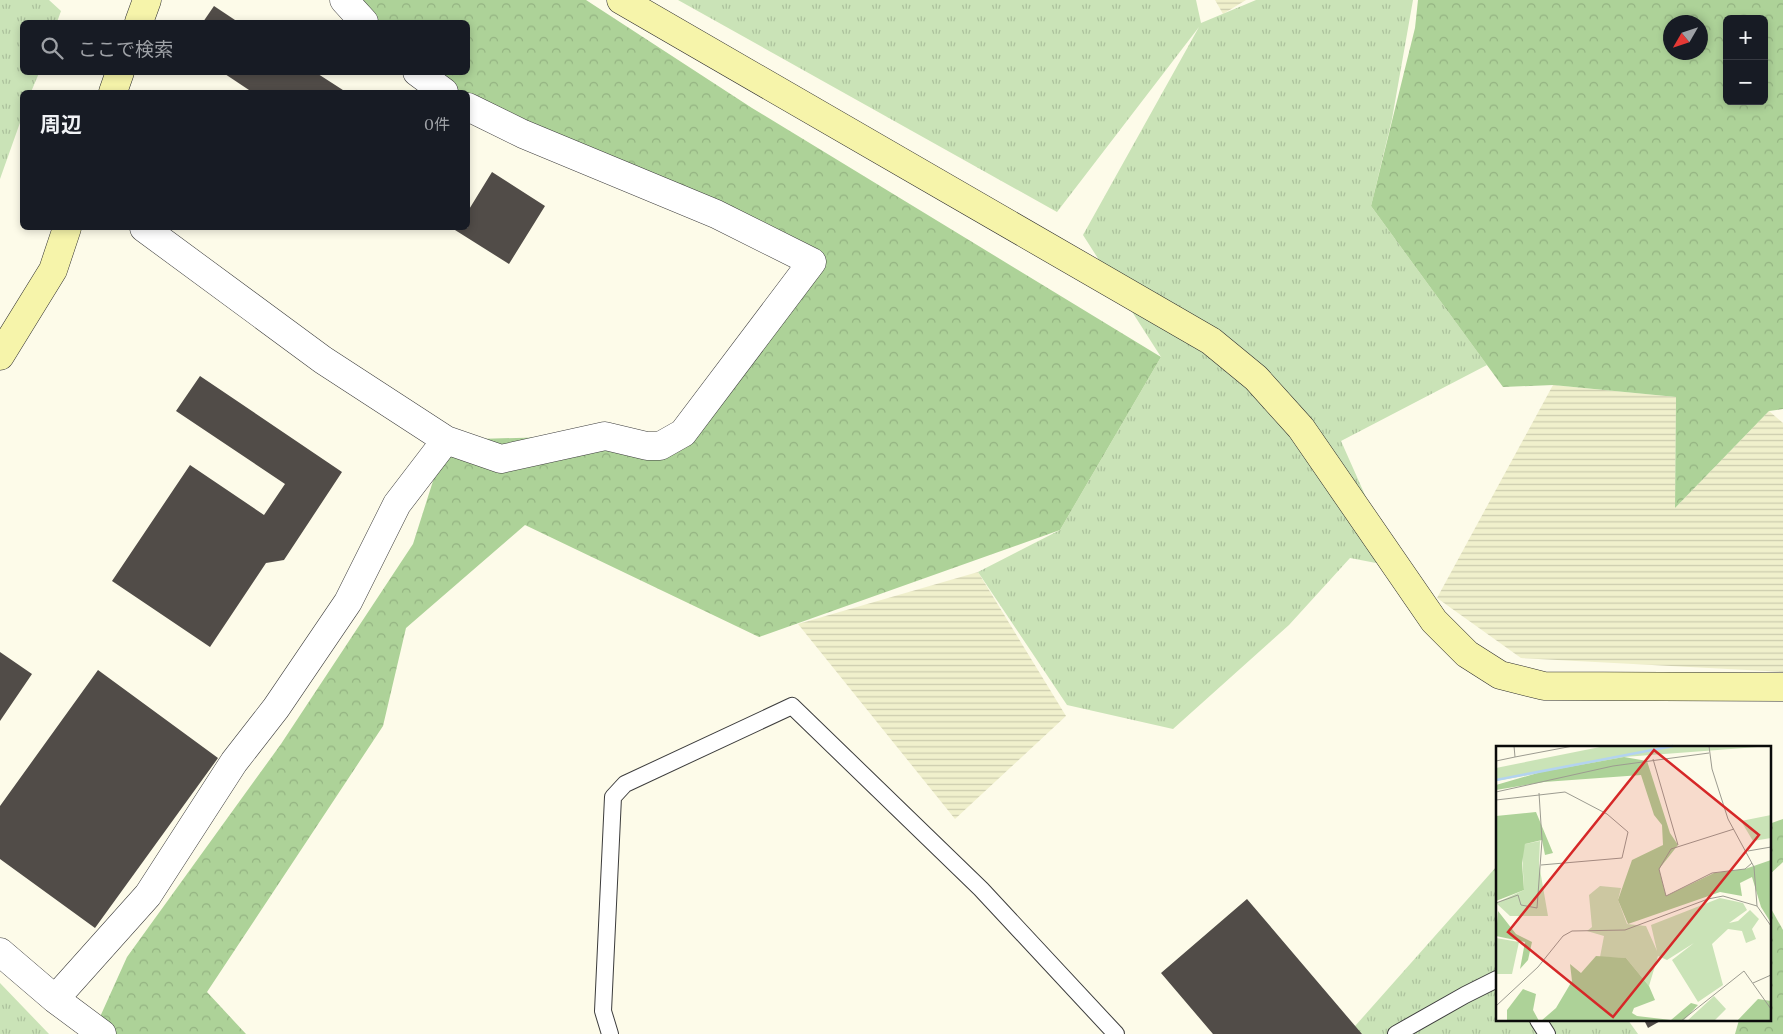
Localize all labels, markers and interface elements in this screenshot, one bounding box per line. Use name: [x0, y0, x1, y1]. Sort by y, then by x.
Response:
north arrow: [1663, 15, 1708, 60]
map controls: [1723, 15, 1768, 105]
button: +: [1723, 15, 1768, 60]
search box: [20, 20, 470, 75]
icon: search: [38, 34, 66, 62]
text: ここで検索: [78, 37, 173, 61]
button: −: [1723, 60, 1768, 105]
text: 周辺: [40, 111, 82, 138]
text: 0件: [424, 114, 450, 134]
inset map: [1496, 746, 1770, 1022]

